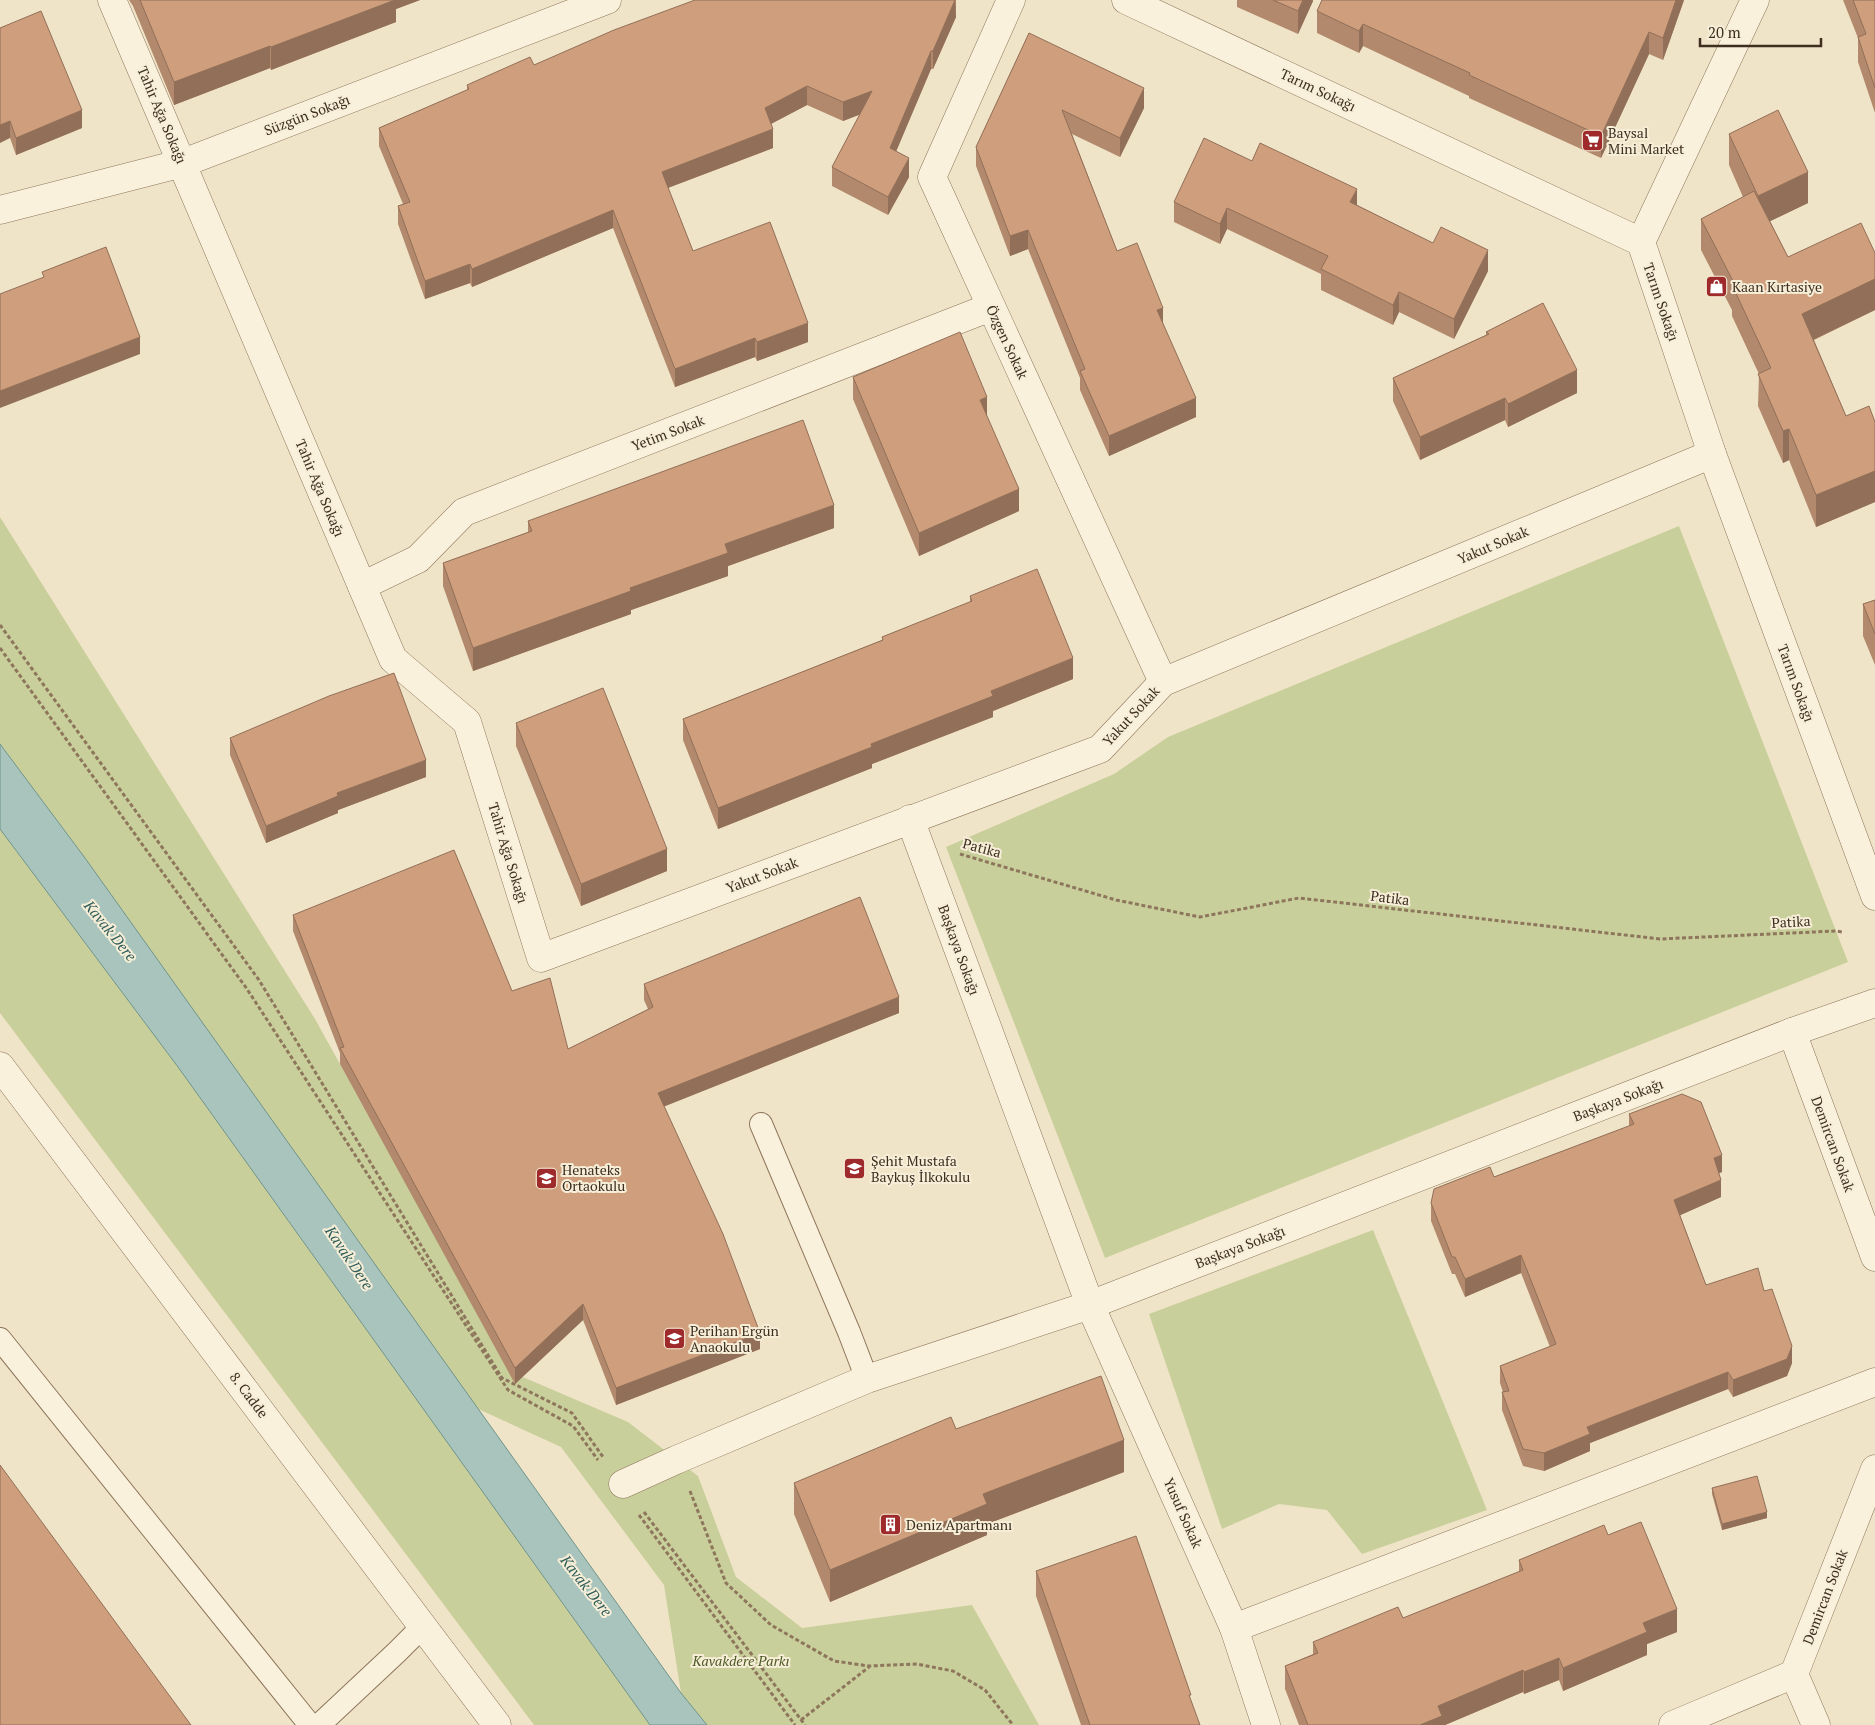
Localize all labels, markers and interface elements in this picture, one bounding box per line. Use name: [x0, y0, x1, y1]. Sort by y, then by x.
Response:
scale bar: [1700, 15, 1821, 47]
text: 20 m: [1708, 22, 1741, 42]
street label: Tahir Ağa Sokağı: [133, 63, 192, 167]
street label: Tarım Sokağı: [1277, 64, 1359, 115]
street label: Süzgün Sokağı: [261, 89, 352, 140]
place label: Baysal Mini Market: [1608, 123, 1685, 158]
supermarket icon: Baysal Mini Market: [1580, 129, 1604, 153]
street label: Tarım Sokağı: [1639, 260, 1684, 343]
shop icon: Kaan Kırtasiye: [1704, 275, 1728, 299]
place label: Kaan Kırtasiye: [1732, 277, 1822, 296]
street label: Özgen Sokak: [982, 302, 1033, 383]
street label: Yetim Sokak: [629, 410, 708, 455]
street label: Tahir Ağa Sokağı: [291, 436, 350, 540]
street label: Yakut Sokak: [1454, 521, 1532, 568]
street label: Tarım Sokağı: [1774, 641, 1819, 724]
street label: Yakut Sokak: [1098, 681, 1164, 750]
street label: Tahir Ağa Sokağı: [484, 800, 533, 905]
street label: Patika: [961, 833, 1003, 862]
street label: Yakut Sokak: [723, 852, 801, 897]
street label: Patika: [1369, 886, 1411, 909]
water label: Kavak Dere: [80, 895, 142, 965]
street label: Başkaya Sokağı: [934, 902, 985, 998]
street label: Patika: [1771, 911, 1811, 932]
street label: Başkaya Sokağı: [1570, 1074, 1666, 1125]
street label: Demircan Sokak: [1807, 1093, 1860, 1195]
place label: Şehit Mustafa Baykuş İlkokulu: [871, 1151, 970, 1186]
school or university icon: Şehit Mustafa Baykuş İlkokulu: [843, 1157, 867, 1181]
place label: Henateks Ortaokulu: [562, 1160, 625, 1195]
school or university icon: Henateks Ortaokulu: [534, 1166, 558, 1190]
water label: Kavak Dere: [321, 1221, 379, 1293]
street label: Başkaya Sokağı: [1192, 1221, 1288, 1272]
place label: Perihan Ergün Anaokulu: [690, 1321, 779, 1356]
school or university icon: Perihan Ergün Anaokulu: [662, 1327, 686, 1351]
street label: 8. Cadde: [226, 1368, 273, 1422]
street label: Yusuf Sokak: [1160, 1475, 1208, 1552]
building icon: Deniz Apartmanı: [878, 1513, 902, 1537]
place label: Deniz Apartmanı: [906, 1515, 1012, 1534]
street label: Demircan Sokak: [1798, 1546, 1852, 1647]
water label: Kavak Dere: [556, 1550, 617, 1620]
park label: Kavakdere Parkı: [692, 1651, 790, 1670]

